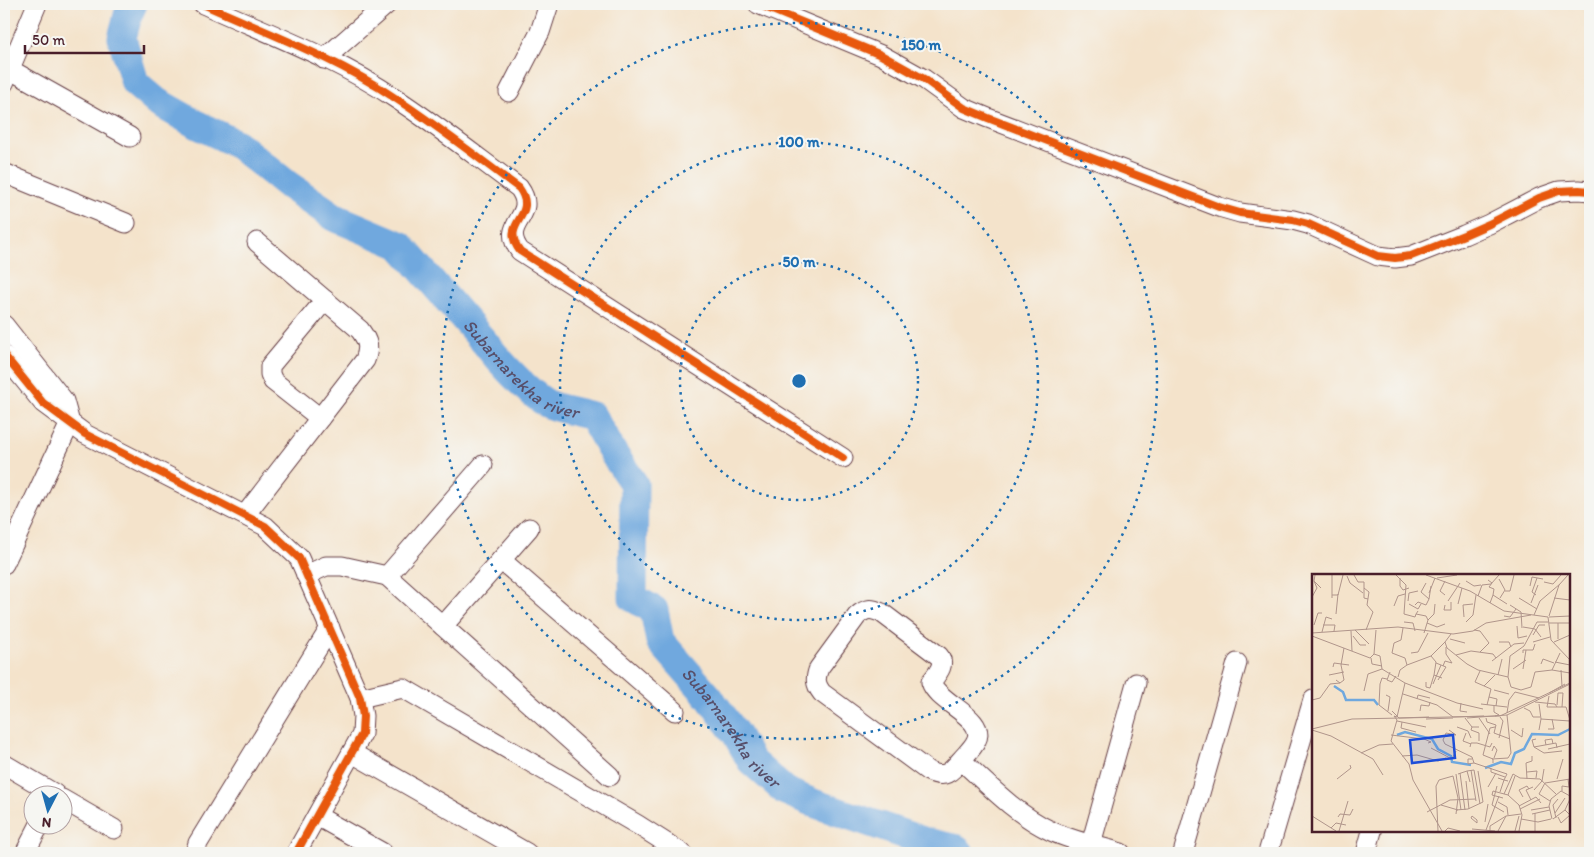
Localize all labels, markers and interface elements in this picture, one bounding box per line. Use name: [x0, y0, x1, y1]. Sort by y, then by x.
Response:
scale bar: [25, 22, 144, 54]
text: 50 m: [32, 31, 65, 49]
text: 150 m: [901, 36, 941, 54]
text: 100 m: [778, 133, 820, 151]
text: 50 m: [782, 253, 816, 271]
water label: Subarnarekha river: [458, 315, 583, 424]
centre of rings: [790, 372, 808, 390]
inset map: [1312, 574, 1569, 832]
water label: Subarnarekha river: [677, 663, 786, 794]
north arrow: [22, 784, 72, 834]
text: N: [41, 813, 52, 831]

